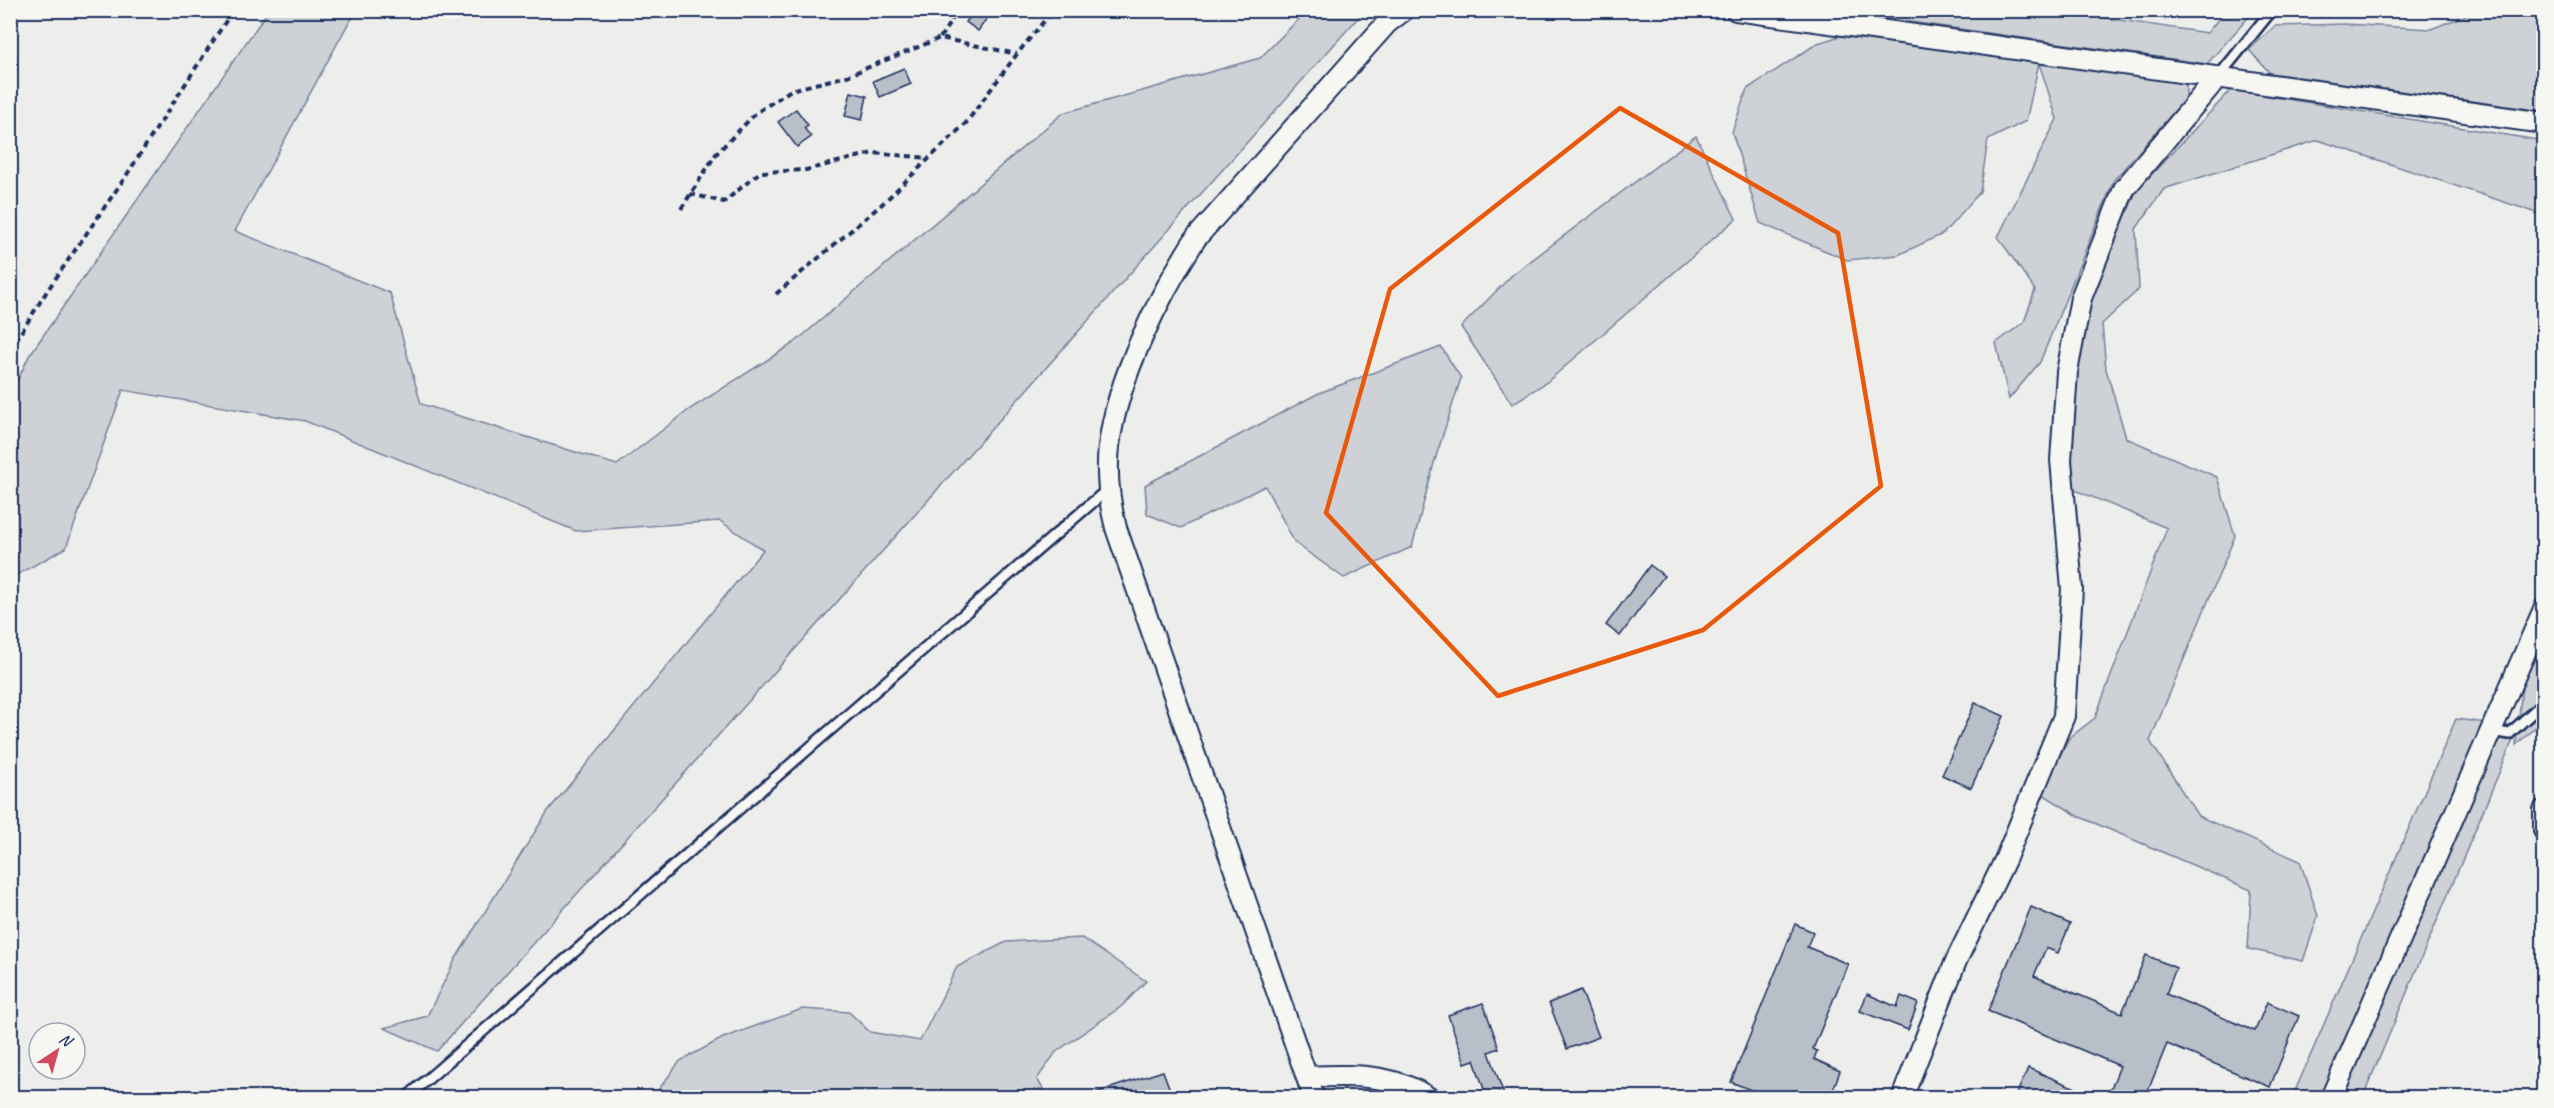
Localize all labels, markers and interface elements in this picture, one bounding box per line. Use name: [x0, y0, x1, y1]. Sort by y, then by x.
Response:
north arrow: [27, 1021, 87, 1081]
text: N: [55, 1029, 78, 1052]

